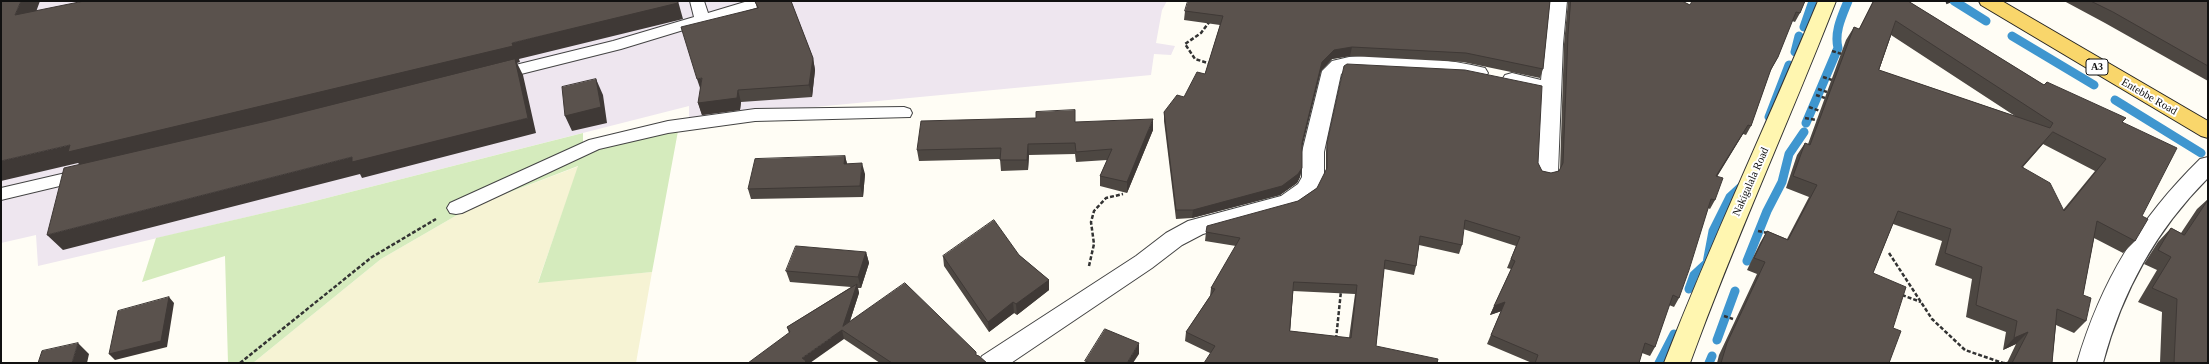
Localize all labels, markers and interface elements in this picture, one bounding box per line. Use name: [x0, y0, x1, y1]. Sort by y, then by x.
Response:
road number: A3: [2086, 59, 2108, 75]
street label: Entebbe Road: [2119, 76, 2179, 118]
street label: Nakigalala Road: [1730, 146, 1772, 218]

